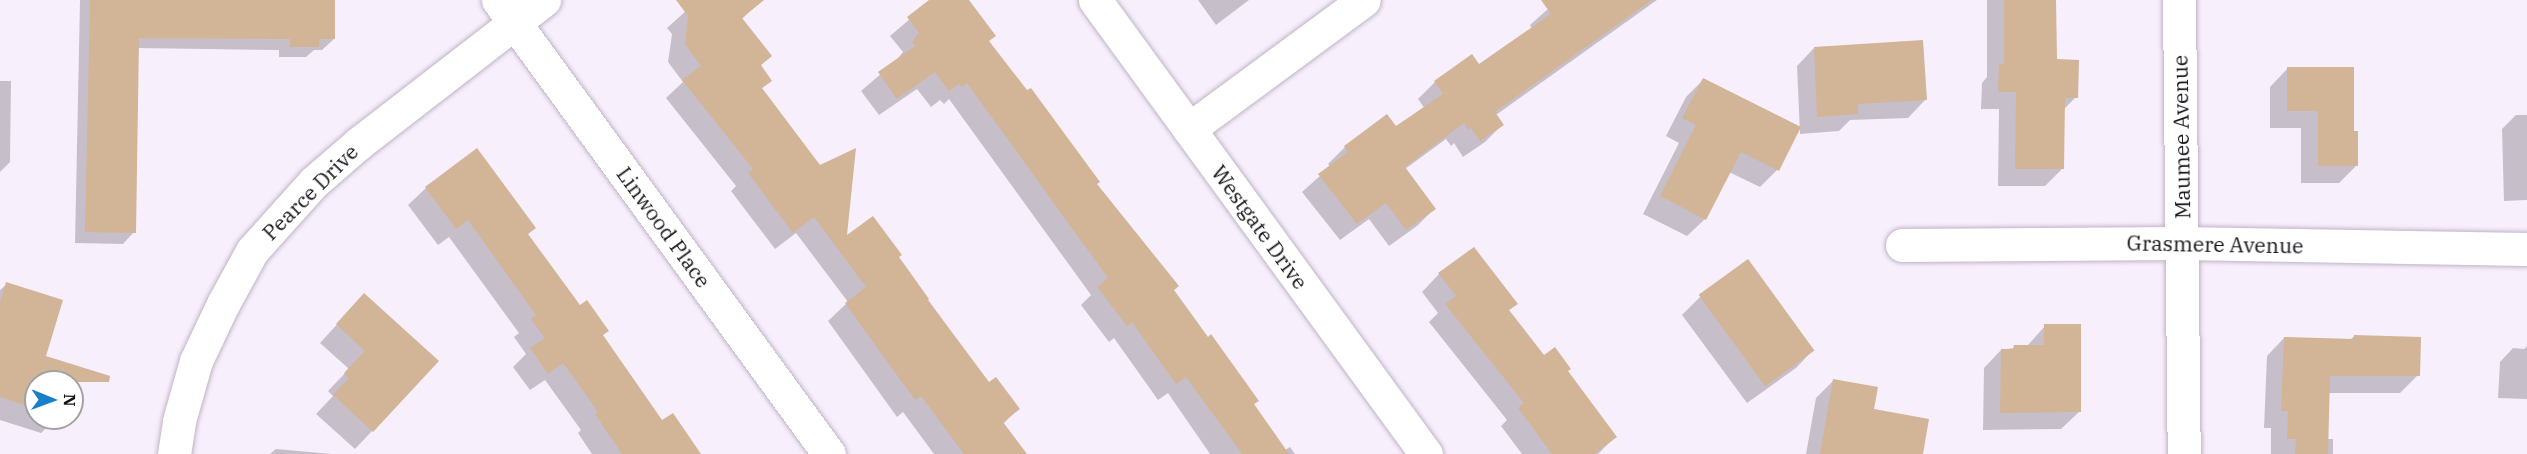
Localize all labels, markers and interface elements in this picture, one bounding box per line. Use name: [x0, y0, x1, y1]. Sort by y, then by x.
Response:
street label: Maumee Avenue: [2167, 55, 2195, 219]
street label: Pearce Drive: [257, 139, 363, 245]
street label: Westgate Drive: [1207, 160, 1313, 294]
street label: Linwood Place: [612, 162, 716, 292]
street label: Grasmere Avenue: [2126, 230, 2304, 258]
north arrow: [24, 370, 84, 430]
text: N: [60, 394, 80, 407]

